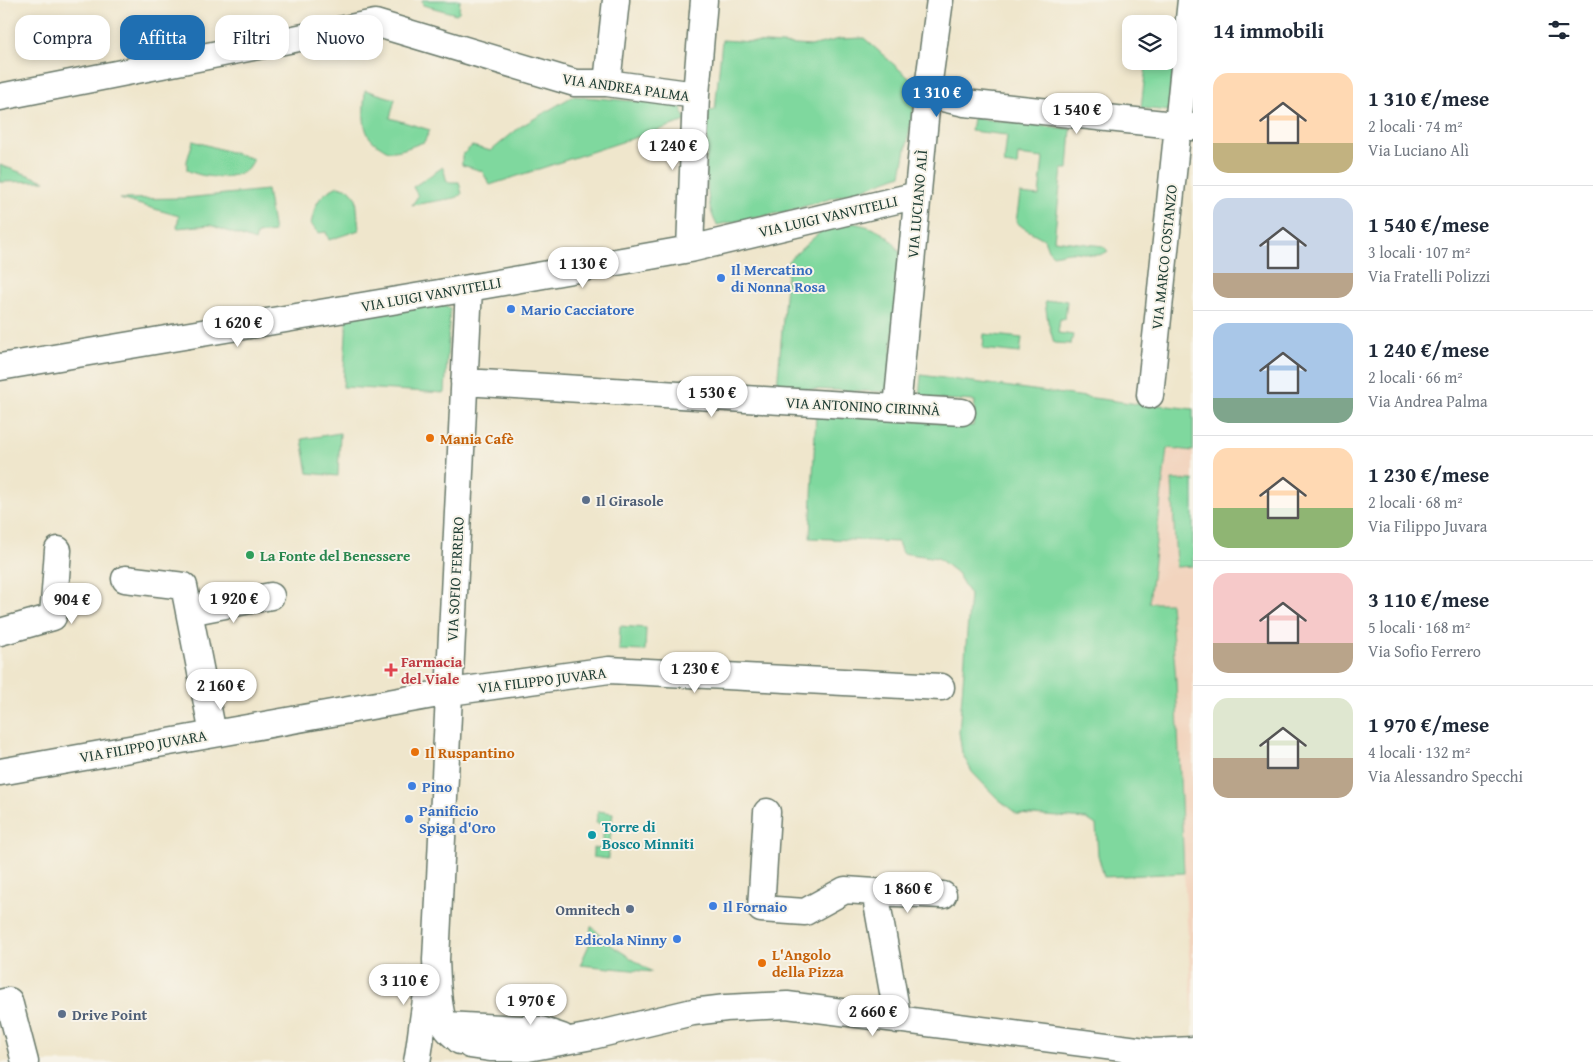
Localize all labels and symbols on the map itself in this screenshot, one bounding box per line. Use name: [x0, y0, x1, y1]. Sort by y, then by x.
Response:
street label: VIA ANDREA PALMA: [561, 68, 691, 106]
pin: 1 310 €: [891, 76, 983, 118]
pin: 1 540 €: [1031, 92, 1123, 135]
pin: 1 240 €: [627, 128, 719, 171]
street label: VIA LUCIANO ALÌ: [902, 149, 932, 259]
street label: VIA MARCO COSTANZO: [1146, 184, 1182, 330]
street label: VIA LUIGI VANVITELLI: [756, 190, 900, 242]
pin: 1 130 €: [537, 246, 629, 289]
place label: Il Mercatino di Nonna Rosa: [731, 259, 826, 297]
street label: VIA LUIGI VANVITELLI: [359, 271, 503, 317]
marker: Il Mercatino di Nonna Rosa: [715, 272, 727, 284]
place label: Mario Cacciatore: [521, 299, 634, 320]
marker: Mario Cacciatore: [505, 303, 517, 315]
pin: 1 620 €: [192, 306, 284, 348]
pin: 1 530 €: [666, 376, 758, 418]
street label: VIA ANTONINO CIRINNÀ: [785, 391, 941, 421]
place label: Mania Cafè: [440, 428, 514, 449]
marker: Mania Cafè: [424, 432, 436, 444]
place label: Il Girasole: [596, 490, 664, 511]
marker: Il Girasole: [580, 494, 592, 506]
street label: VIA SOFIO FERRERO: [441, 516, 469, 642]
place label: La Fonte del Benessere: [260, 545, 410, 566]
marker: La Fonte del Benessere: [244, 549, 256, 561]
pin: 904 €: [37, 582, 107, 625]
pin: 1 920 €: [188, 582, 280, 624]
place label: Farmacia del Viale: [401, 651, 463, 689]
pin: 1 230 €: [649, 652, 741, 694]
street label: VIA FILIPPO JUVARA: [477, 662, 607, 698]
marker: Farmacia del Viale: [385, 664, 397, 676]
pin: 2 160 €: [175, 668, 267, 711]
street label: VIA FILIPPO JUVARA: [78, 724, 208, 768]
place label: Il Ruspantino: [425, 742, 515, 763]
marker: Il Ruspantino: [409, 746, 421, 758]
place label: Pino: [422, 776, 452, 797]
marker: Pino: [406, 780, 418, 792]
place label: Panificio Spiga d'Oro: [419, 800, 496, 838]
marker: Panificio Spiga d'Oro: [403, 813, 415, 825]
place label: Torre di Bosco Minniti: [602, 816, 695, 854]
marker: Torre di Bosco Minniti: [586, 829, 598, 841]
pin: 1 860 €: [862, 872, 954, 914]
place label: Il Fornaio: [723, 896, 787, 917]
place label: Omnitech: [556, 899, 620, 920]
marker: Il Fornaio: [707, 900, 719, 912]
marker: Omnitech: [624, 903, 636, 915]
place label: Edicola Ninny: [575, 929, 667, 950]
marker: Edicola Ninny: [671, 933, 683, 945]
place label: L'Angolo della Pizza: [772, 944, 844, 982]
marker: L'Angolo della Pizza: [756, 957, 768, 969]
pin: 3 110 €: [358, 964, 450, 1006]
pin: 1 970 €: [485, 984, 577, 1026]
pin: 2 660 €: [827, 994, 919, 1037]
place label: Drive Point: [72, 1004, 148, 1025]
marker: Drive Point: [56, 1008, 68, 1020]

